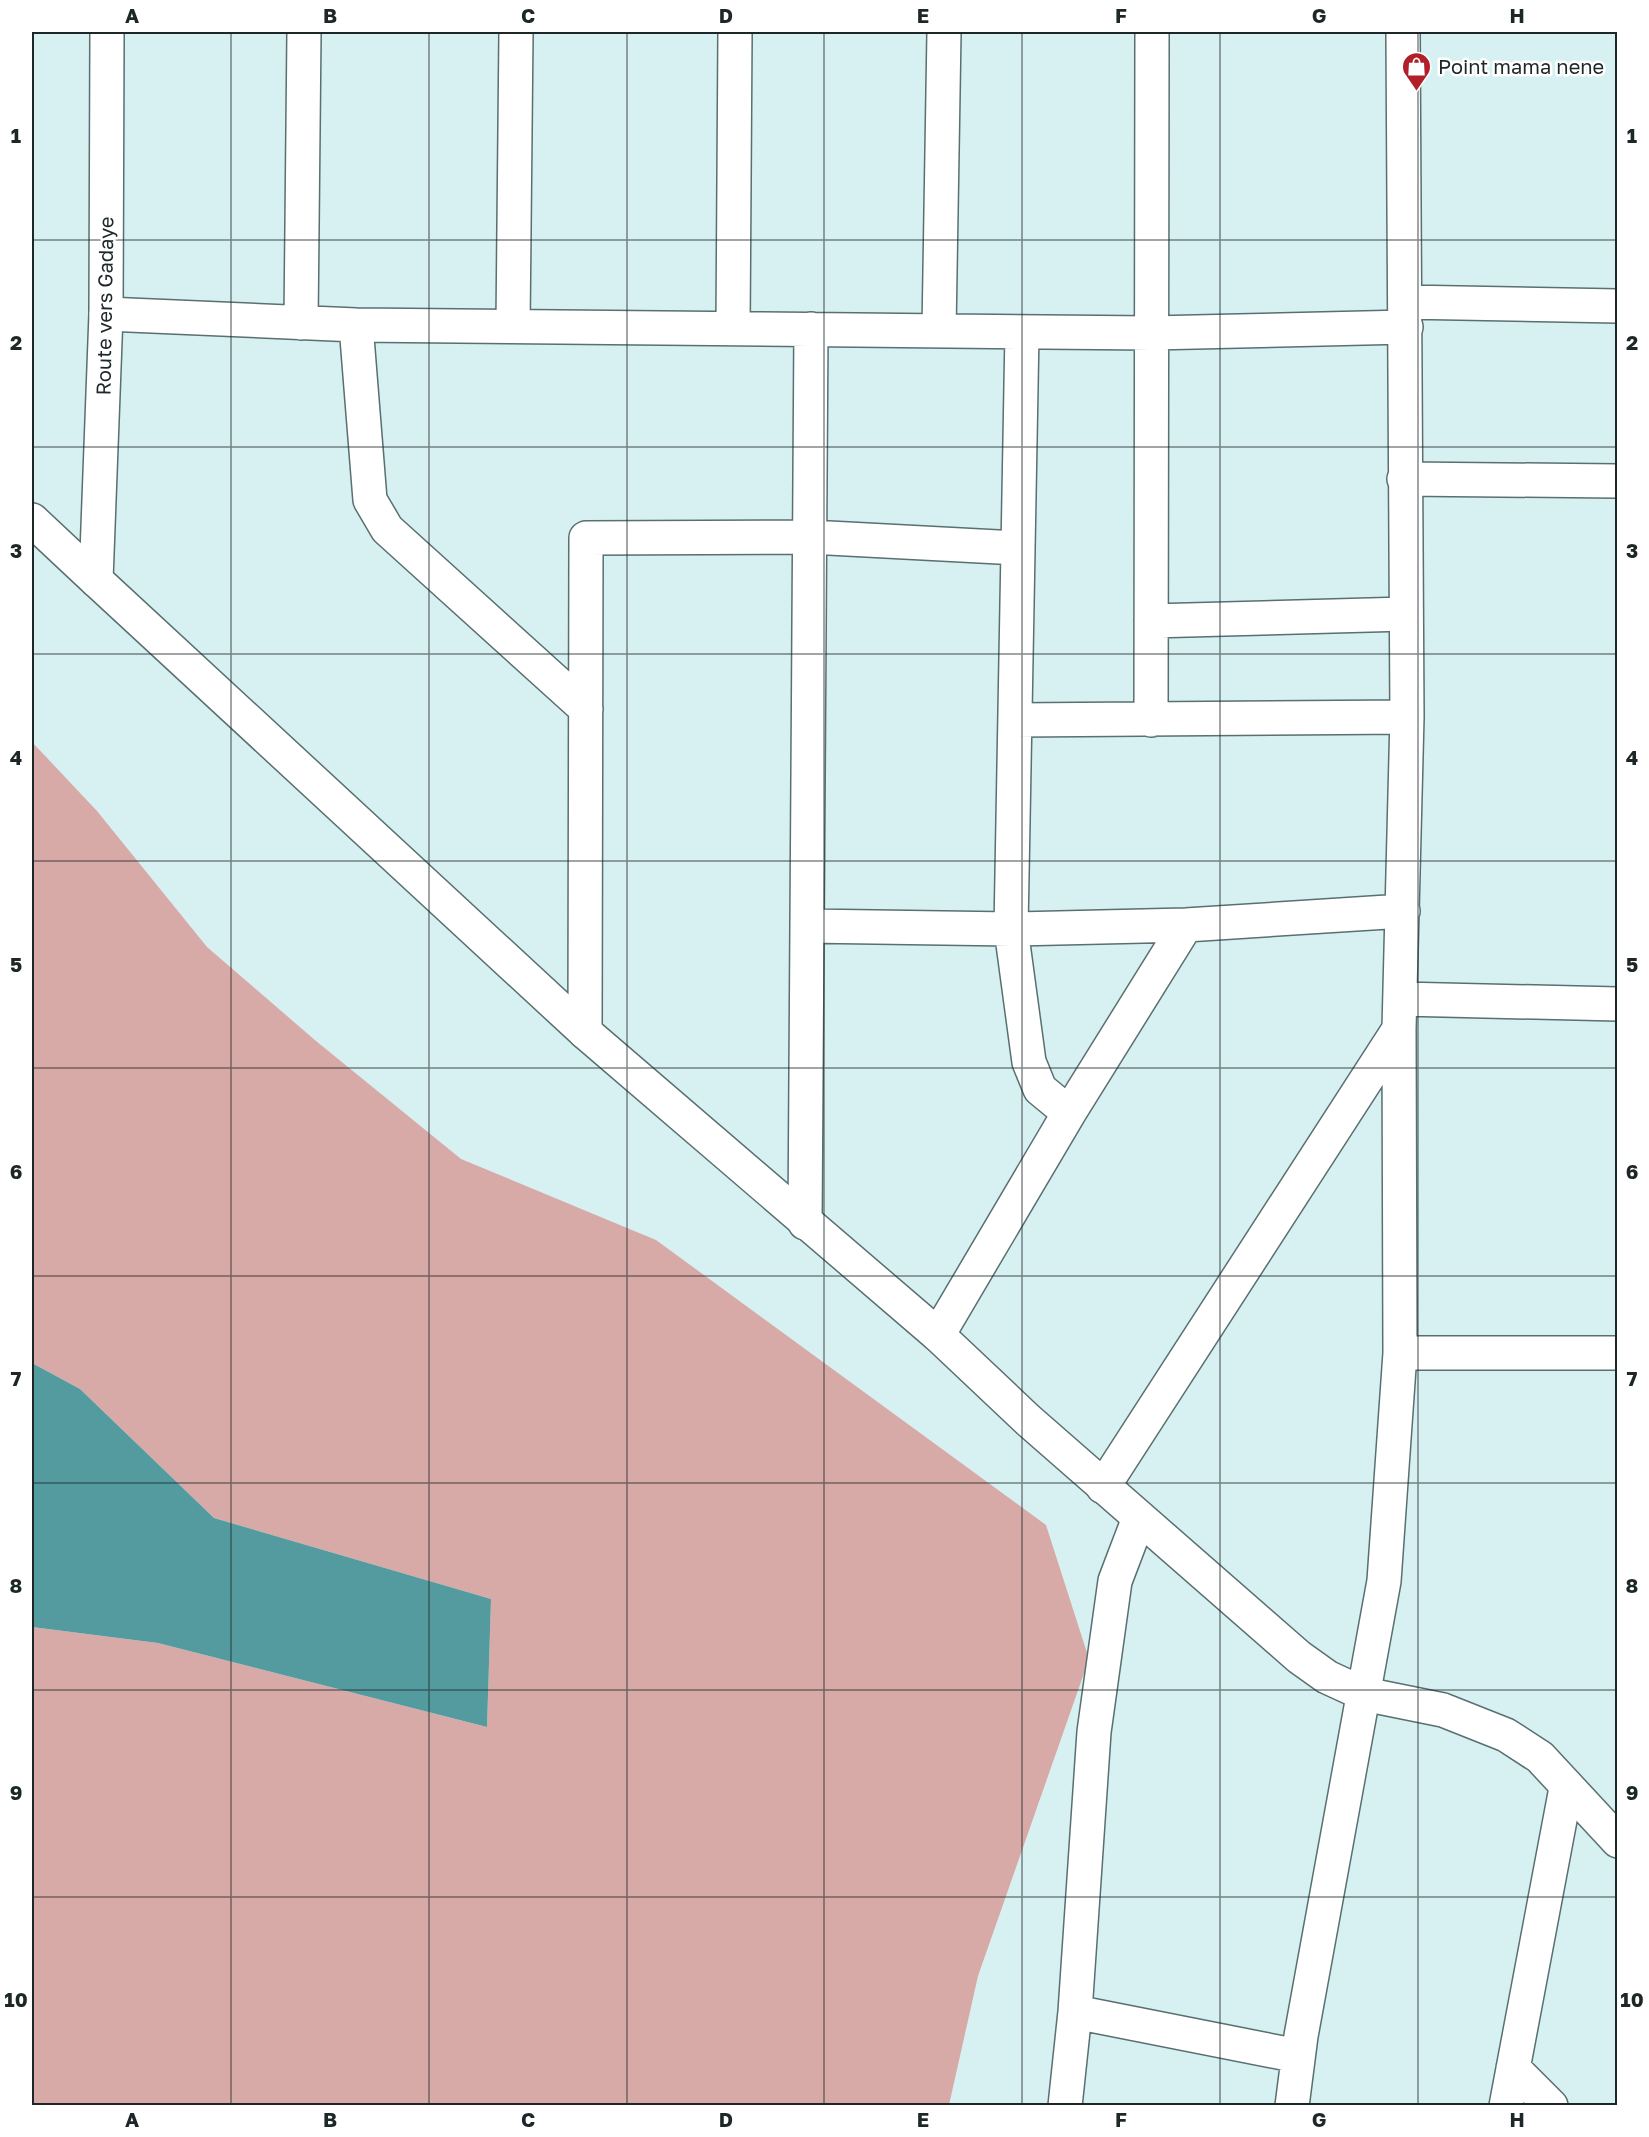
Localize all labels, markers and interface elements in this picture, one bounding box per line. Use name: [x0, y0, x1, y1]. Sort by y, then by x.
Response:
text: A: [125, 3, 139, 27]
text: B: [323, 3, 337, 27]
text: C: [521, 3, 535, 27]
text: D: [719, 3, 733, 27]
text: E: [917, 3, 929, 27]
text: F: [1115, 3, 1127, 27]
text: G: [1312, 3, 1326, 27]
text: H: [1509, 3, 1525, 27]
shop icon: Point mama nene: [1401, 50, 1433, 92]
place label: Point mama nene: [1438, 54, 1604, 78]
text: 1: [11, 123, 21, 147]
text: 1: [1627, 123, 1637, 147]
street label: Route vers Gadaye: [90, 216, 118, 396]
text: 2: [10, 330, 22, 354]
text: 2: [1626, 330, 1638, 354]
text: 3: [10, 538, 22, 562]
text: 3: [1626, 538, 1638, 562]
text: 4: [10, 745, 22, 769]
text: 4: [1626, 745, 1638, 769]
text: 5: [10, 952, 22, 976]
text: 5: [1626, 952, 1638, 976]
text: 6: [10, 1159, 22, 1183]
text: 6: [1626, 1159, 1638, 1183]
text: 7: [11, 1366, 22, 1390]
text: 7: [1627, 1366, 1638, 1390]
text: 8: [10, 1573, 22, 1597]
text: 8: [1626, 1573, 1638, 1597]
text: 9: [10, 1780, 22, 1804]
text: 9: [1626, 1780, 1638, 1804]
text: 10: [4, 1987, 28, 2011]
text: 10: [1620, 1987, 1644, 2011]
text: A: [125, 2107, 139, 2131]
text: B: [323, 2107, 337, 2131]
text: C: [521, 2107, 535, 2131]
text: D: [719, 2107, 733, 2131]
text: E: [917, 2107, 929, 2131]
text: F: [1115, 2107, 1127, 2131]
text: G: [1312, 2107, 1326, 2131]
text: H: [1509, 2107, 1525, 2131]

